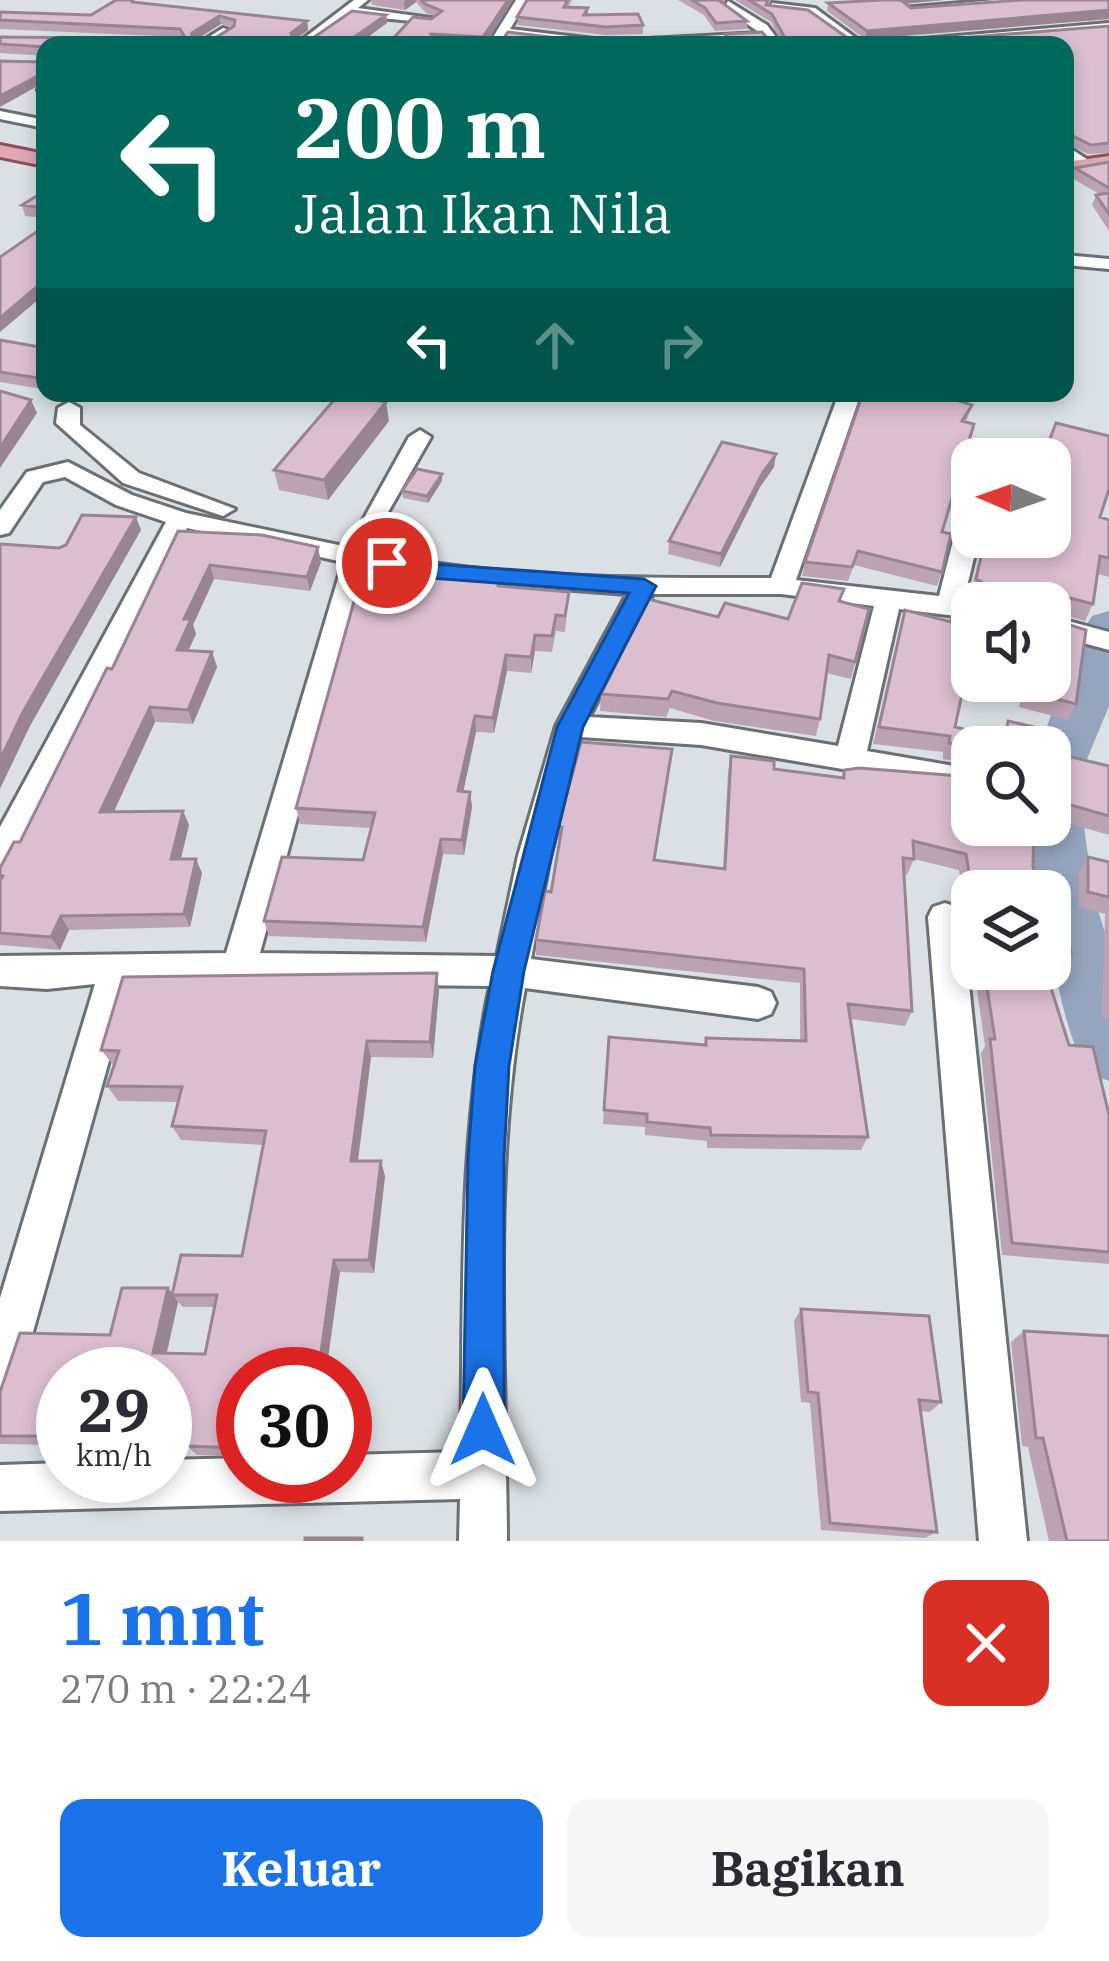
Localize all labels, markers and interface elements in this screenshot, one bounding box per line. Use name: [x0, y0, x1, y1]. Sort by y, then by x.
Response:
text: 200 m: [294, 72, 546, 181]
icon: left: [96, 84, 252, 240]
text: Jalan Ikan Nila: [294, 178, 672, 248]
icon: left: [396, 312, 462, 378]
icon: ahead: [522, 312, 588, 378]
icon: right: [648, 312, 714, 378]
north arrow: [951, 438, 1071, 558]
map controls: [951, 438, 1071, 990]
pin: [336, 512, 438, 614]
icon: arrive: [354, 530, 420, 596]
button: sound: [951, 582, 1071, 702]
button: search: [951, 726, 1071, 846]
button: layers: [951, 870, 1071, 990]
speed limit sign: 30: [216, 1347, 372, 1503]
position arrow: [420, 1367, 546, 1493]
text: 29: [78, 1370, 150, 1449]
text: km/h: [76, 1435, 152, 1474]
text: 1 mnt: [60, 1571, 264, 1665]
button: close: [923, 1580, 1049, 1706]
text: 270 m · 22:24: [60, 1663, 312, 1714]
button: Keluar: [60, 1799, 543, 1937]
button: Bagikan: [567, 1799, 1049, 1937]

